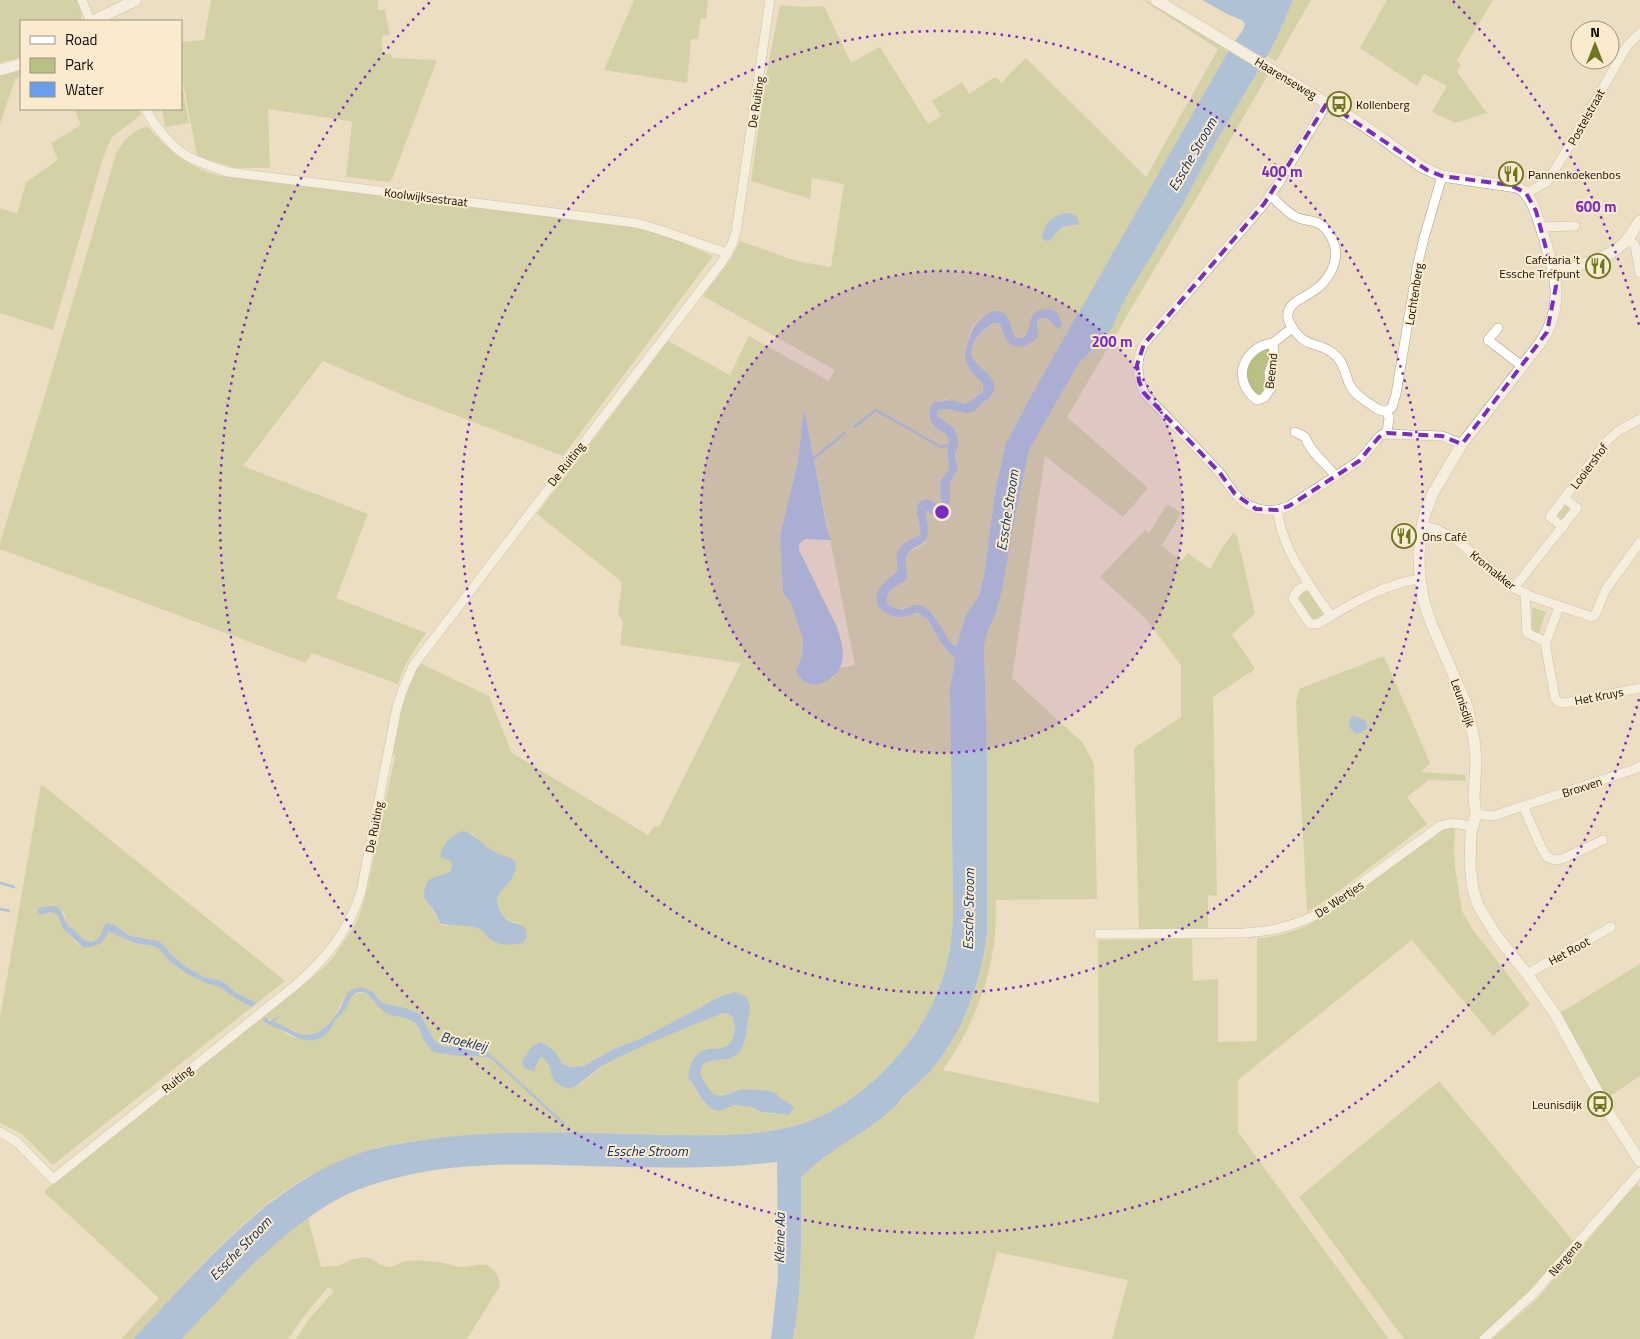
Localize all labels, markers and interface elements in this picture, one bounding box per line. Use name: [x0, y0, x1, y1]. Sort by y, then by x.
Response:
legend: [20, 20, 182, 110]
north arrow: [1570, 20, 1620, 70]
text: N: [1590, 21, 1600, 42]
text: Road: [65, 28, 97, 51]
street label: Haarenseweg: [1251, 52, 1321, 104]
text: Park: [65, 53, 94, 76]
street label: De Ruiting: [743, 75, 769, 129]
text: Water: [65, 78, 104, 101]
street label: Postelstraat: [1563, 85, 1610, 149]
bus stop icon: Kollenberg: [1326, 91, 1352, 117]
place label: Kollenberg: [1356, 95, 1410, 114]
water label: Essche Stroom: [1163, 112, 1222, 195]
text: 400 m: [1261, 160, 1303, 183]
restaurant icon: Pannenkoekenbos: [1498, 161, 1524, 187]
place label: Pannenkoekenbos: [1528, 165, 1621, 184]
street label: Koolwijksestraat: [383, 182, 470, 212]
text: 600 m: [1575, 195, 1617, 218]
place label: Cafetaria 't Essche Trefpunt: [1499, 250, 1581, 283]
restaurant icon: Cafetaria 't Essche Trefpunt: [1585, 253, 1611, 279]
street label: Lochtenberg: [1400, 261, 1428, 327]
text: 200 m: [1091, 330, 1133, 353]
street label: Beemd: [1260, 352, 1282, 390]
street label: De Ruiting: [542, 438, 590, 490]
street label: Looiershof: [1565, 439, 1613, 493]
water label: Essche Stroom: [990, 467, 1024, 552]
centre of rings: [933, 503, 951, 521]
restaurant icon: Ons Café: [1391, 523, 1417, 549]
place label: Ons Café: [1422, 527, 1467, 546]
street label: Kromakker: [1466, 545, 1520, 595]
street label: Leunisdijk: [1446, 676, 1480, 730]
street label: Het Kruys: [1573, 682, 1626, 710]
street label: Broxven: [1559, 772, 1605, 802]
street label: De Ruiting: [360, 800, 388, 854]
water label: Essche Stroom: [957, 867, 979, 950]
street label: De Wertjes: [1311, 875, 1368, 922]
street label: Het Root: [1545, 931, 1594, 970]
water label: Broekleij: [439, 1025, 491, 1057]
street label: Ruiting: [157, 1060, 197, 1098]
bus stop icon: Leunisdijk: [1587, 1091, 1613, 1117]
place label: Leunisdijk: [1532, 1095, 1582, 1114]
water label: Essche Stroom: [606, 1140, 689, 1161]
water label: Essche Stroom: [204, 1211, 277, 1285]
water label: Kleine Aa: [768, 1211, 790, 1264]
street label: Nergena: [1544, 1236, 1586, 1280]

